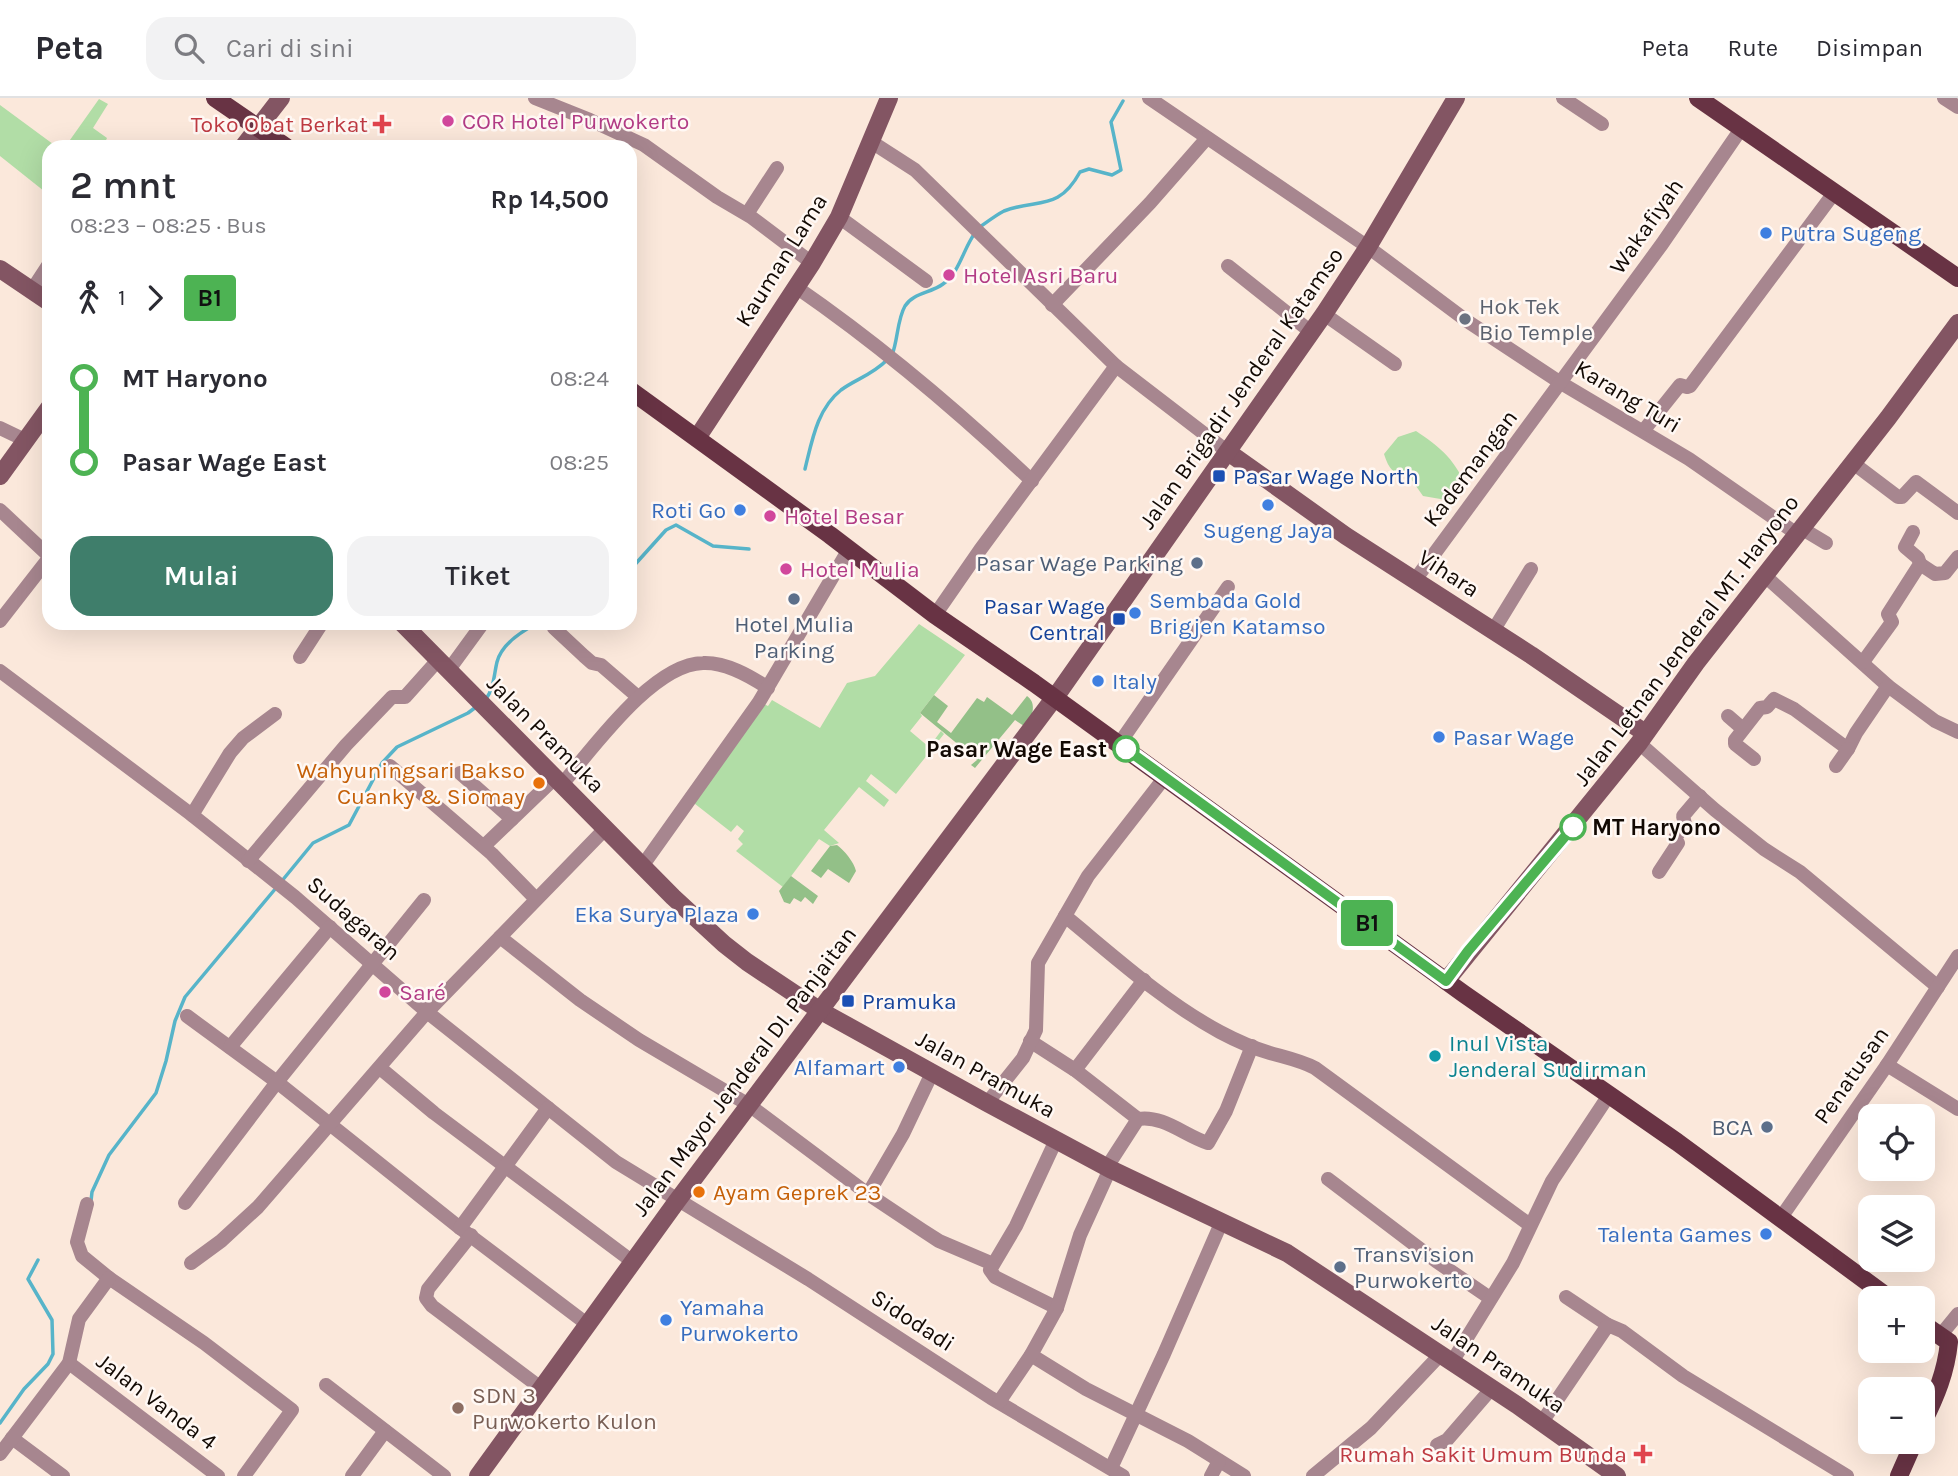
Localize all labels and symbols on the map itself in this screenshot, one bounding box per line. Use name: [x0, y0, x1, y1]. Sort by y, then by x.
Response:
place label: COR Hotel Purwokerto: [462, 108, 689, 135]
place label: Toko Obat Berkat: [191, 111, 368, 138]
marker: COR Hotel Purwokerto: [440, 113, 456, 129]
marker: Toko Obat Berkat: [374, 116, 390, 132]
street label: Wakafiyah: [1604, 173, 1689, 279]
street label: Kauman Lama: [730, 189, 833, 332]
place label: Putra Sugeng: [1780, 220, 1921, 247]
marker: Putra Sugeng: [1758, 225, 1774, 241]
street label: Jalan Brigadir Jenderal Katamso: [1134, 242, 1349, 534]
place label: Hotel Asri Baru: [963, 262, 1118, 289]
marker: Hotel Asri Baru: [941, 267, 957, 283]
place label: Hok Tek Bio Temple: [1479, 293, 1593, 346]
marker: Hok Tek Bio Temple: [1457, 311, 1473, 327]
street label: Karang Turi: [1570, 354, 1686, 439]
street label: Kademangan: [1418, 404, 1523, 532]
place label: Pasar Wage North: [1233, 463, 1419, 490]
marker: Pasar Wage North: [1211, 468, 1227, 484]
street label: Jalan Letnan Jenderal MT. Haryono: [1568, 489, 1805, 791]
place label: Roti Go: [651, 497, 726, 524]
marker: Sugeng Jaya: [1260, 497, 1276, 513]
marker: Roti Go: [732, 502, 748, 518]
place label: Hotel Besar: [784, 503, 904, 530]
marker: Hotel Besar: [762, 508, 778, 524]
place label: Sugeng Jaya: [1203, 517, 1333, 544]
street label: Vihara: [1413, 544, 1484, 603]
place label: Pasar Wage Parking: [976, 550, 1183, 577]
marker: Pasar Wage Parking: [1189, 555, 1205, 571]
place label: Hotel Mulia: [800, 556, 920, 583]
marker: Hotel Mulia: [778, 561, 794, 577]
place label: Sembada Gold Brigjen Katamso: [1149, 587, 1326, 640]
marker: Hotel Mulia Parking: [786, 591, 802, 607]
place label: Pasar Wage Central: [984, 593, 1105, 646]
marker: Sembada Gold Brigjen Katamso: [1127, 605, 1143, 621]
place label: Hotel Mulia Parking: [734, 611, 854, 664]
marker: Pasar Wage Central: [1111, 611, 1127, 627]
place label: Italy: [1112, 668, 1157, 695]
street label: Jalan Pramuka: [481, 670, 610, 799]
marker: Italy: [1090, 673, 1106, 689]
place label: Pasar Wage: [1453, 724, 1574, 751]
marker: Pasar Wage: [1431, 729, 1447, 745]
place label: Pasar Wage East: [926, 736, 1107, 763]
marker: Pasar Wage East: [1113, 736, 1139, 762]
place label: Wahyuningsari Bakso Cuanky & Siomay: [296, 757, 525, 810]
marker: Wahyuningsari Bakso Cuanky & Siomay: [531, 775, 547, 791]
marker: MT Haryono: [1560, 814, 1586, 840]
place label: MT Haryono: [1592, 814, 1721, 841]
street label: Sudagaran: [302, 871, 406, 966]
line badge: B1: [1336, 900, 1398, 946]
place label: Eka Surya Plaza: [575, 901, 739, 928]
marker: Eka Surya Plaza: [745, 906, 761, 922]
street label: Jalan Mayor Jenderal DI. Panjaitan: [627, 921, 862, 1221]
place label: Saré: [399, 979, 446, 1006]
marker: Saré: [377, 984, 393, 1000]
place label: Pramuka: [862, 988, 957, 1015]
marker: Pramuka: [840, 993, 856, 1009]
street label: Penatusan: [1808, 1022, 1895, 1129]
street label: Jalan Pramuka: [911, 1025, 1060, 1124]
place label: Inul Vista Jenderal Sudirman: [1449, 1030, 1647, 1083]
marker: Inul Vista Jenderal Sudirman: [1427, 1048, 1443, 1064]
place label: Alfamart: [794, 1054, 885, 1081]
marker: Alfamart: [891, 1059, 907, 1075]
place label: BCA: [1711, 1114, 1753, 1141]
marker: BCA: [1759, 1119, 1775, 1135]
place label: Ayam Geprek 23: [713, 1179, 881, 1206]
marker: Ayam Geprek 23: [691, 1184, 707, 1200]
place label: Talenta Games: [1598, 1221, 1752, 1248]
marker: Talenta Games: [1758, 1226, 1774, 1242]
place label: Transvision Purwokerto: [1354, 1241, 1475, 1294]
marker: Transvision Purwokerto: [1332, 1259, 1348, 1275]
street label: Sidodadi: [866, 1284, 959, 1357]
place label: Yamaha Purwokerto: [680, 1294, 799, 1347]
street label: Jalan Pramuka: [1427, 1310, 1571, 1419]
marker: Yamaha Purwokerto: [658, 1312, 674, 1328]
street label: Jalan Vanda 4: [91, 1347, 222, 1456]
place label: SDN 3 Purwokerto Kulon: [472, 1382, 657, 1435]
marker: SDN 3 Purwokerto Kulon: [450, 1400, 466, 1416]
place label: Rumah Sakit Umum Bunda: [1339, 1441, 1627, 1468]
marker: Rumah Sakit Umum Bunda: [1633, 1444, 1653, 1464]

